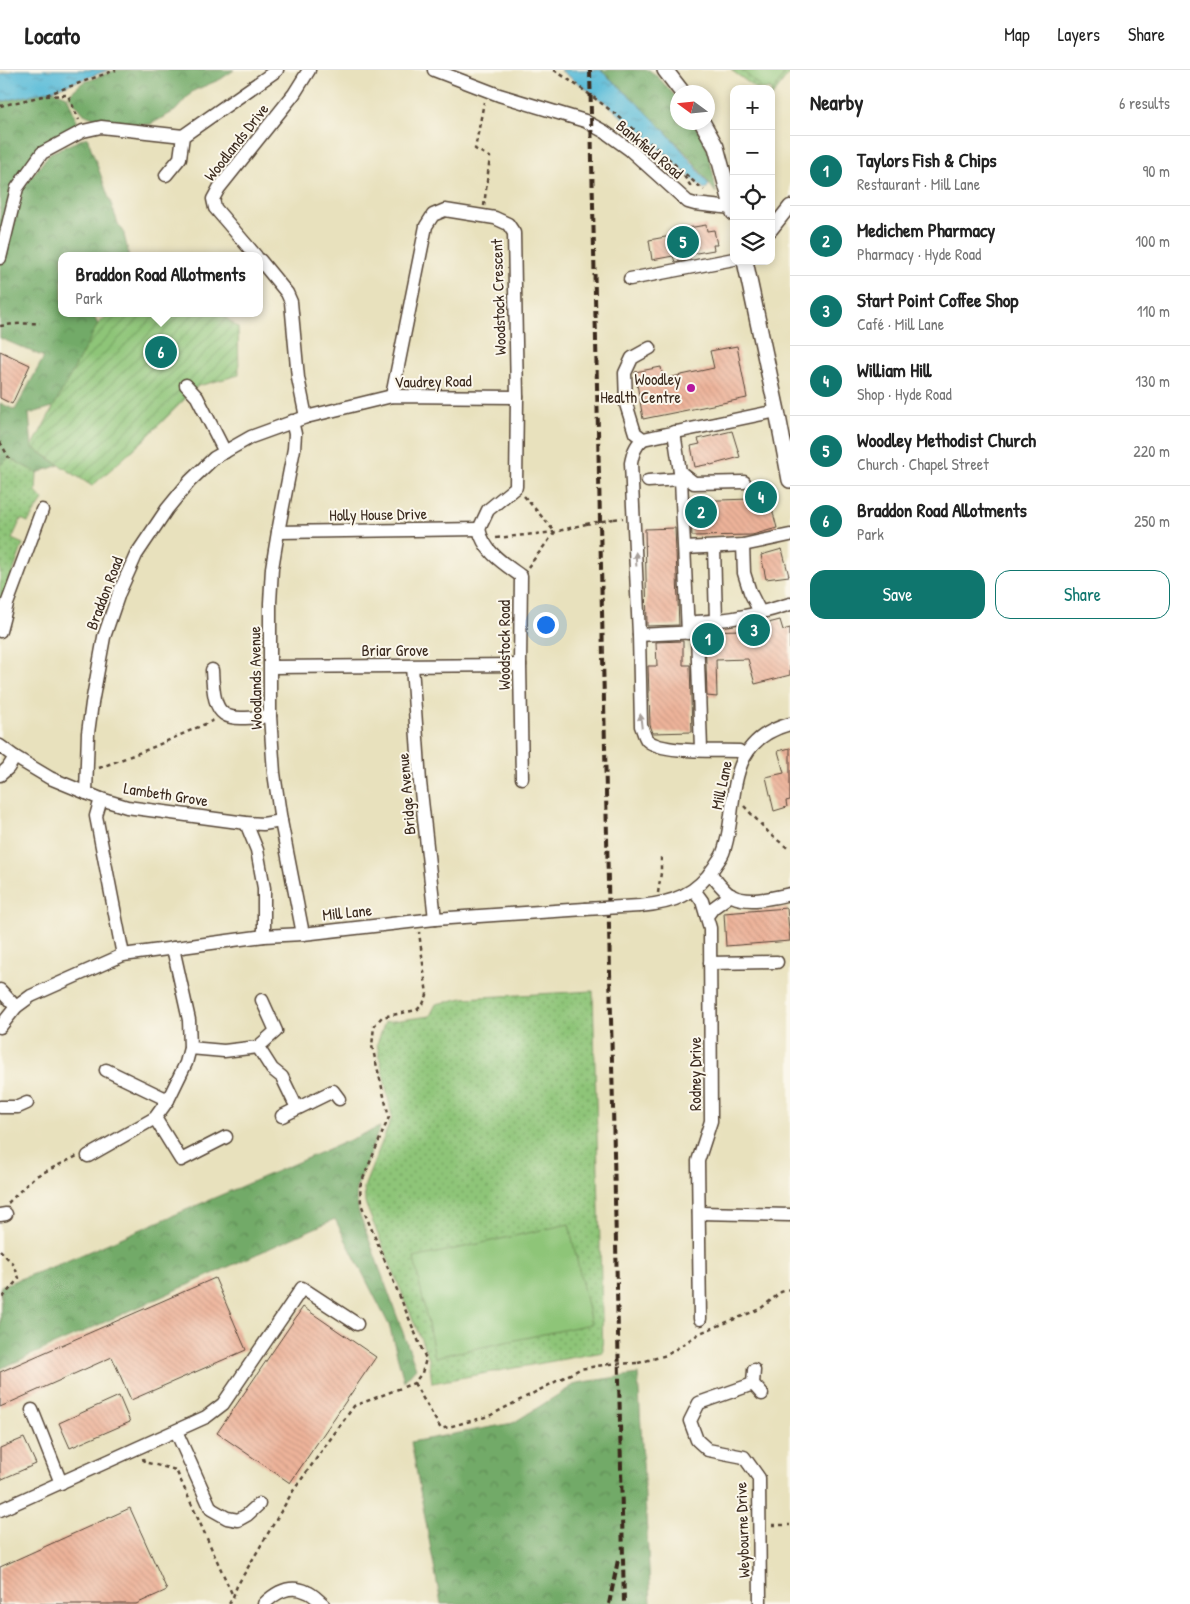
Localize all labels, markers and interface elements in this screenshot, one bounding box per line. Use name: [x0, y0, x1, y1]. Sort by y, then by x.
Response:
text: Locato: [25, 19, 80, 51]
text: Map: [1004, 22, 1030, 47]
text: Layers: [1058, 22, 1100, 47]
text: Share: [1128, 22, 1165, 47]
north arrow: [670, 85, 715, 130]
map controls: [730, 85, 775, 265]
button: +: [730, 85, 775, 130]
text: Nearby: [810, 88, 863, 117]
text: 6 results: [1119, 92, 1170, 114]
street label: Woodlands Drive: [199, 98, 274, 185]
street label: Bankfield Road: [612, 114, 688, 184]
button: −: [730, 130, 775, 175]
text: Taylors Fish & Chips: [857, 147, 997, 173]
text: 1: [823, 160, 829, 182]
text: 90 m: [1142, 160, 1170, 182]
text: Restaurant · Mill Lane: [857, 173, 980, 195]
button: locate: [730, 175, 775, 220]
text: Medichem Pharmacy: [857, 217, 995, 243]
button: layers: [730, 220, 775, 265]
pin: 5: [667, 223, 699, 261]
text: 2: [822, 230, 830, 252]
text: 100 m: [1135, 230, 1170, 252]
street label: Woodstock Crescent: [485, 238, 511, 356]
text: Pharmacy · Hyde Road: [857, 243, 981, 265]
popup: [58, 252, 263, 317]
text: Braddon Road Allotments: [76, 261, 245, 287]
text: Park: [76, 287, 102, 309]
text: Start Point Coffee Shop: [857, 287, 1019, 313]
text: 3: [822, 300, 830, 322]
text: 110 m: [1137, 300, 1170, 322]
text: Café · Mill Lane: [857, 313, 944, 335]
pin: 6: [145, 333, 177, 371]
text: William Hill: [857, 357, 931, 383]
place label: Woodley Health Centre: [600, 368, 682, 408]
street label: Vaudrey Road: [394, 369, 472, 393]
text: 4: [823, 370, 829, 392]
text: 130 m: [1135, 370, 1170, 392]
marker: Woodley Health Centre: [685, 382, 697, 394]
text: Shop · Hyde Road: [857, 383, 952, 405]
text: Woodley Methodist Church: [857, 427, 1036, 453]
text: 5: [823, 440, 829, 462]
text: 220 m: [1133, 440, 1170, 462]
text: Church · Chapel Street: [857, 453, 989, 475]
pin: 4: [745, 478, 777, 516]
pin: 2: [685, 493, 717, 531]
text: Braddon Road Allotments: [857, 497, 1027, 523]
street label: Holly House Drive: [329, 502, 428, 526]
text: 6: [823, 510, 829, 532]
text: 250 m: [1134, 510, 1170, 532]
text: Park: [857, 523, 884, 545]
one-way arrow: [631, 551, 639, 567]
street label: Braddon Road: [80, 553, 128, 633]
button: Save: [810, 570, 985, 619]
button: Share: [995, 570, 1170, 619]
street label: Woodstock Road: [493, 600, 515, 690]
pin: 3: [738, 611, 770, 649]
your location: [533, 612, 559, 638]
pin: 1: [692, 620, 724, 658]
street label: Woodlands Avenue: [243, 625, 267, 730]
street label: Briar Grove: [361, 639, 429, 661]
one-way arrow: [637, 713, 645, 729]
street label: Bridge Avenue: [391, 752, 421, 836]
street label: Mill Lane: [705, 758, 737, 812]
street label: Lambeth Grove: [122, 776, 210, 812]
street label: Mill Lane: [321, 898, 373, 926]
street label: Rodney Drive: [684, 1036, 706, 1111]
street label: Weybourne Drive: [729, 1481, 755, 1578]

